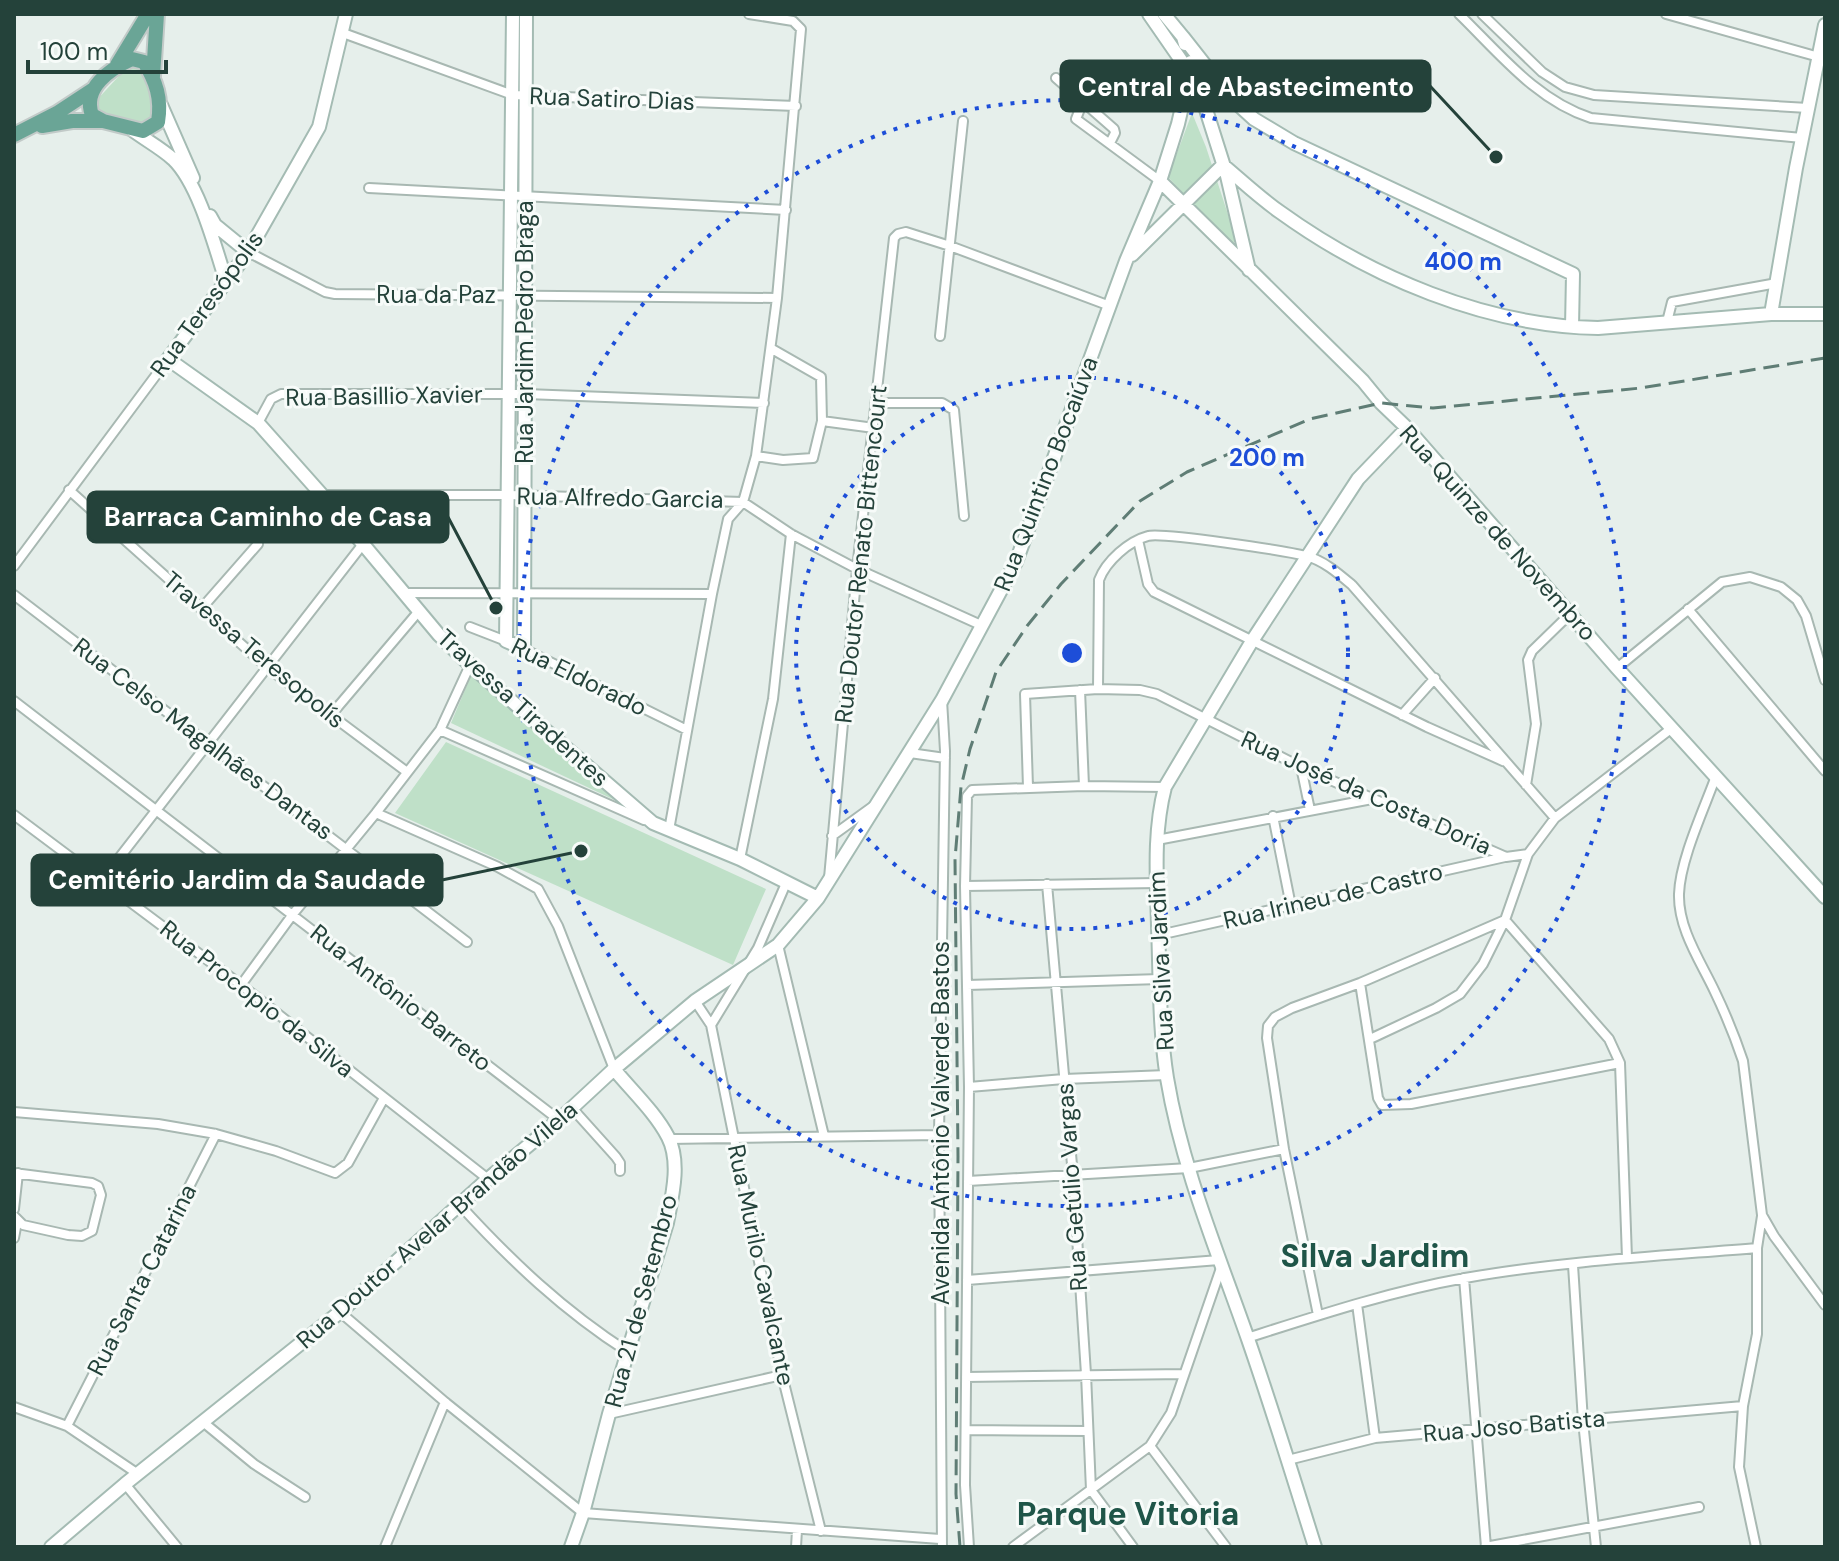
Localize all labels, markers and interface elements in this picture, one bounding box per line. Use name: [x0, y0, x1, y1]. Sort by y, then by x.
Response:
scale bar: [28, 24, 166, 74]
text: 100 m: [40, 36, 108, 67]
callout: Central de Abastecimento: [1061, 61, 1430, 111]
text: Central de Abastecimento: [1078, 70, 1414, 104]
street label: Rua Satiro Dias: [529, 80, 695, 117]
street label: Rua Jardim Pedro Braga: [509, 200, 540, 464]
street label: Rua Teresópolis: [143, 225, 270, 383]
text: 400 m: [1424, 246, 1502, 277]
street label: Rua da Paz: [376, 279, 496, 310]
street label: Rua Quintino Bocaiúva: [986, 352, 1105, 596]
street label: Rua Basillio Xavier: [285, 378, 483, 413]
street label: Rua Doutor Renato Bittencourt: [827, 383, 894, 725]
street label: Rua Quinze de Novembro: [1393, 418, 1604, 647]
text: 200 m: [1229, 442, 1305, 473]
street label: Rua Alfredo Garcia: [516, 480, 724, 515]
callout: Barraca Caminho de Casa: [88, 492, 448, 542]
text: Barraca Caminho de Casa: [104, 500, 432, 534]
street label: Travessa Teresopolís: [157, 564, 352, 735]
street label: Travessa Tiradentes: [431, 622, 616, 793]
street label: Rua Celso Magalhães Dantas: [67, 630, 340, 847]
street label: Rua Eldorado: [506, 630, 652, 723]
centre of rings: [1058, 639, 1086, 667]
street label: Rua José da Costa Doria: [1236, 723, 1496, 862]
callout: Cemitério Jardim da Saudade: [32, 855, 442, 905]
street label: Rua Irineu de Castro: [1220, 855, 1446, 936]
text: Cemitério Jardim da Saudade: [48, 863, 426, 897]
street label: Rua Silva Jardim: [1140, 871, 1181, 1052]
street label: Rua Procopio da Silva: [154, 913, 361, 1084]
street label: Rua Antônio Barreto: [304, 917, 498, 1078]
street label: Avenida Antônio Valverde Bastos: [925, 941, 956, 1305]
street label: Rua Getúlio Vargas: [1049, 1082, 1094, 1292]
street label: Rua Doutor Avelar Brandão Vilela: [290, 1094, 584, 1355]
street label: Rua Murilo Cavalcante: [721, 1142, 802, 1388]
street label: Rua Santa Catarina: [80, 1179, 203, 1381]
street label: Rua 21 de Setembro: [597, 1191, 684, 1411]
district label: Silva Jardim: [1281, 1235, 1469, 1277]
street label: Rua Joso Batista: [1422, 1402, 1606, 1449]
district label: Parque Vitoria: [1017, 1493, 1239, 1535]

